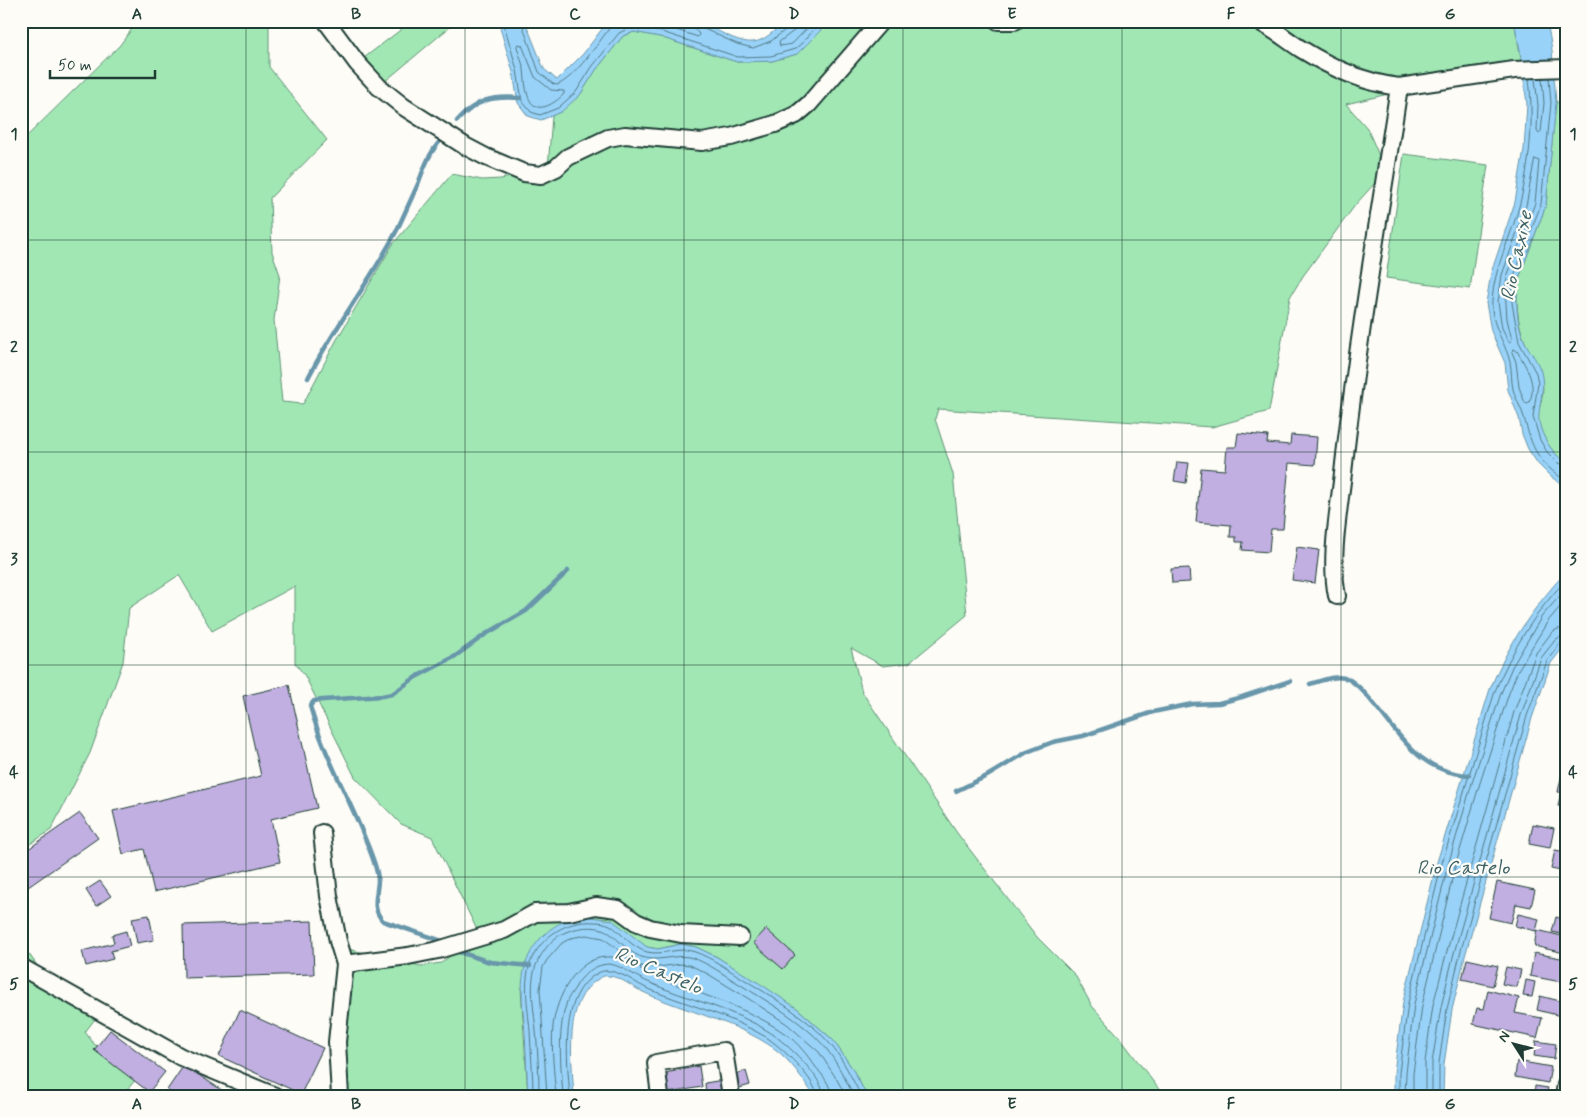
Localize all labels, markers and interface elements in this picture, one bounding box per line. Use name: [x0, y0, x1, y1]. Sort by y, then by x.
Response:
text: A: [132, 4, 142, 25]
text: B: [351, 4, 361, 25]
text: C: [569, 4, 581, 25]
text: D: [788, 4, 800, 25]
text: E: [1007, 4, 1017, 25]
text: F: [1227, 4, 1236, 25]
text: G: [1445, 4, 1456, 25]
scale bar: [50, 48, 155, 80]
text: 50 m: [58, 56, 92, 76]
text: 1: [10, 124, 18, 145]
text: 1: [1569, 124, 1577, 145]
water label: Rio Caxixe: [1494, 208, 1540, 303]
text: 2: [10, 337, 18, 358]
text: 2: [1569, 337, 1577, 358]
text: 3: [10, 549, 18, 570]
text: 3: [1569, 549, 1577, 570]
text: 4: [9, 762, 19, 783]
text: 4: [1568, 762, 1578, 783]
water label: Rio Castelo: [1417, 855, 1510, 882]
water label: Rio Castelo: [610, 940, 707, 1002]
text: 5: [9, 974, 19, 995]
text: 5: [1568, 974, 1578, 995]
north arrow: [1490, 1020, 1540, 1070]
text: N: [1494, 1028, 1514, 1046]
text: A: [132, 1094, 142, 1115]
text: B: [351, 1094, 361, 1115]
text: C: [569, 1094, 581, 1115]
text: D: [788, 1094, 800, 1115]
text: E: [1007, 1094, 1017, 1115]
text: F: [1227, 1094, 1236, 1115]
text: G: [1445, 1094, 1456, 1115]

